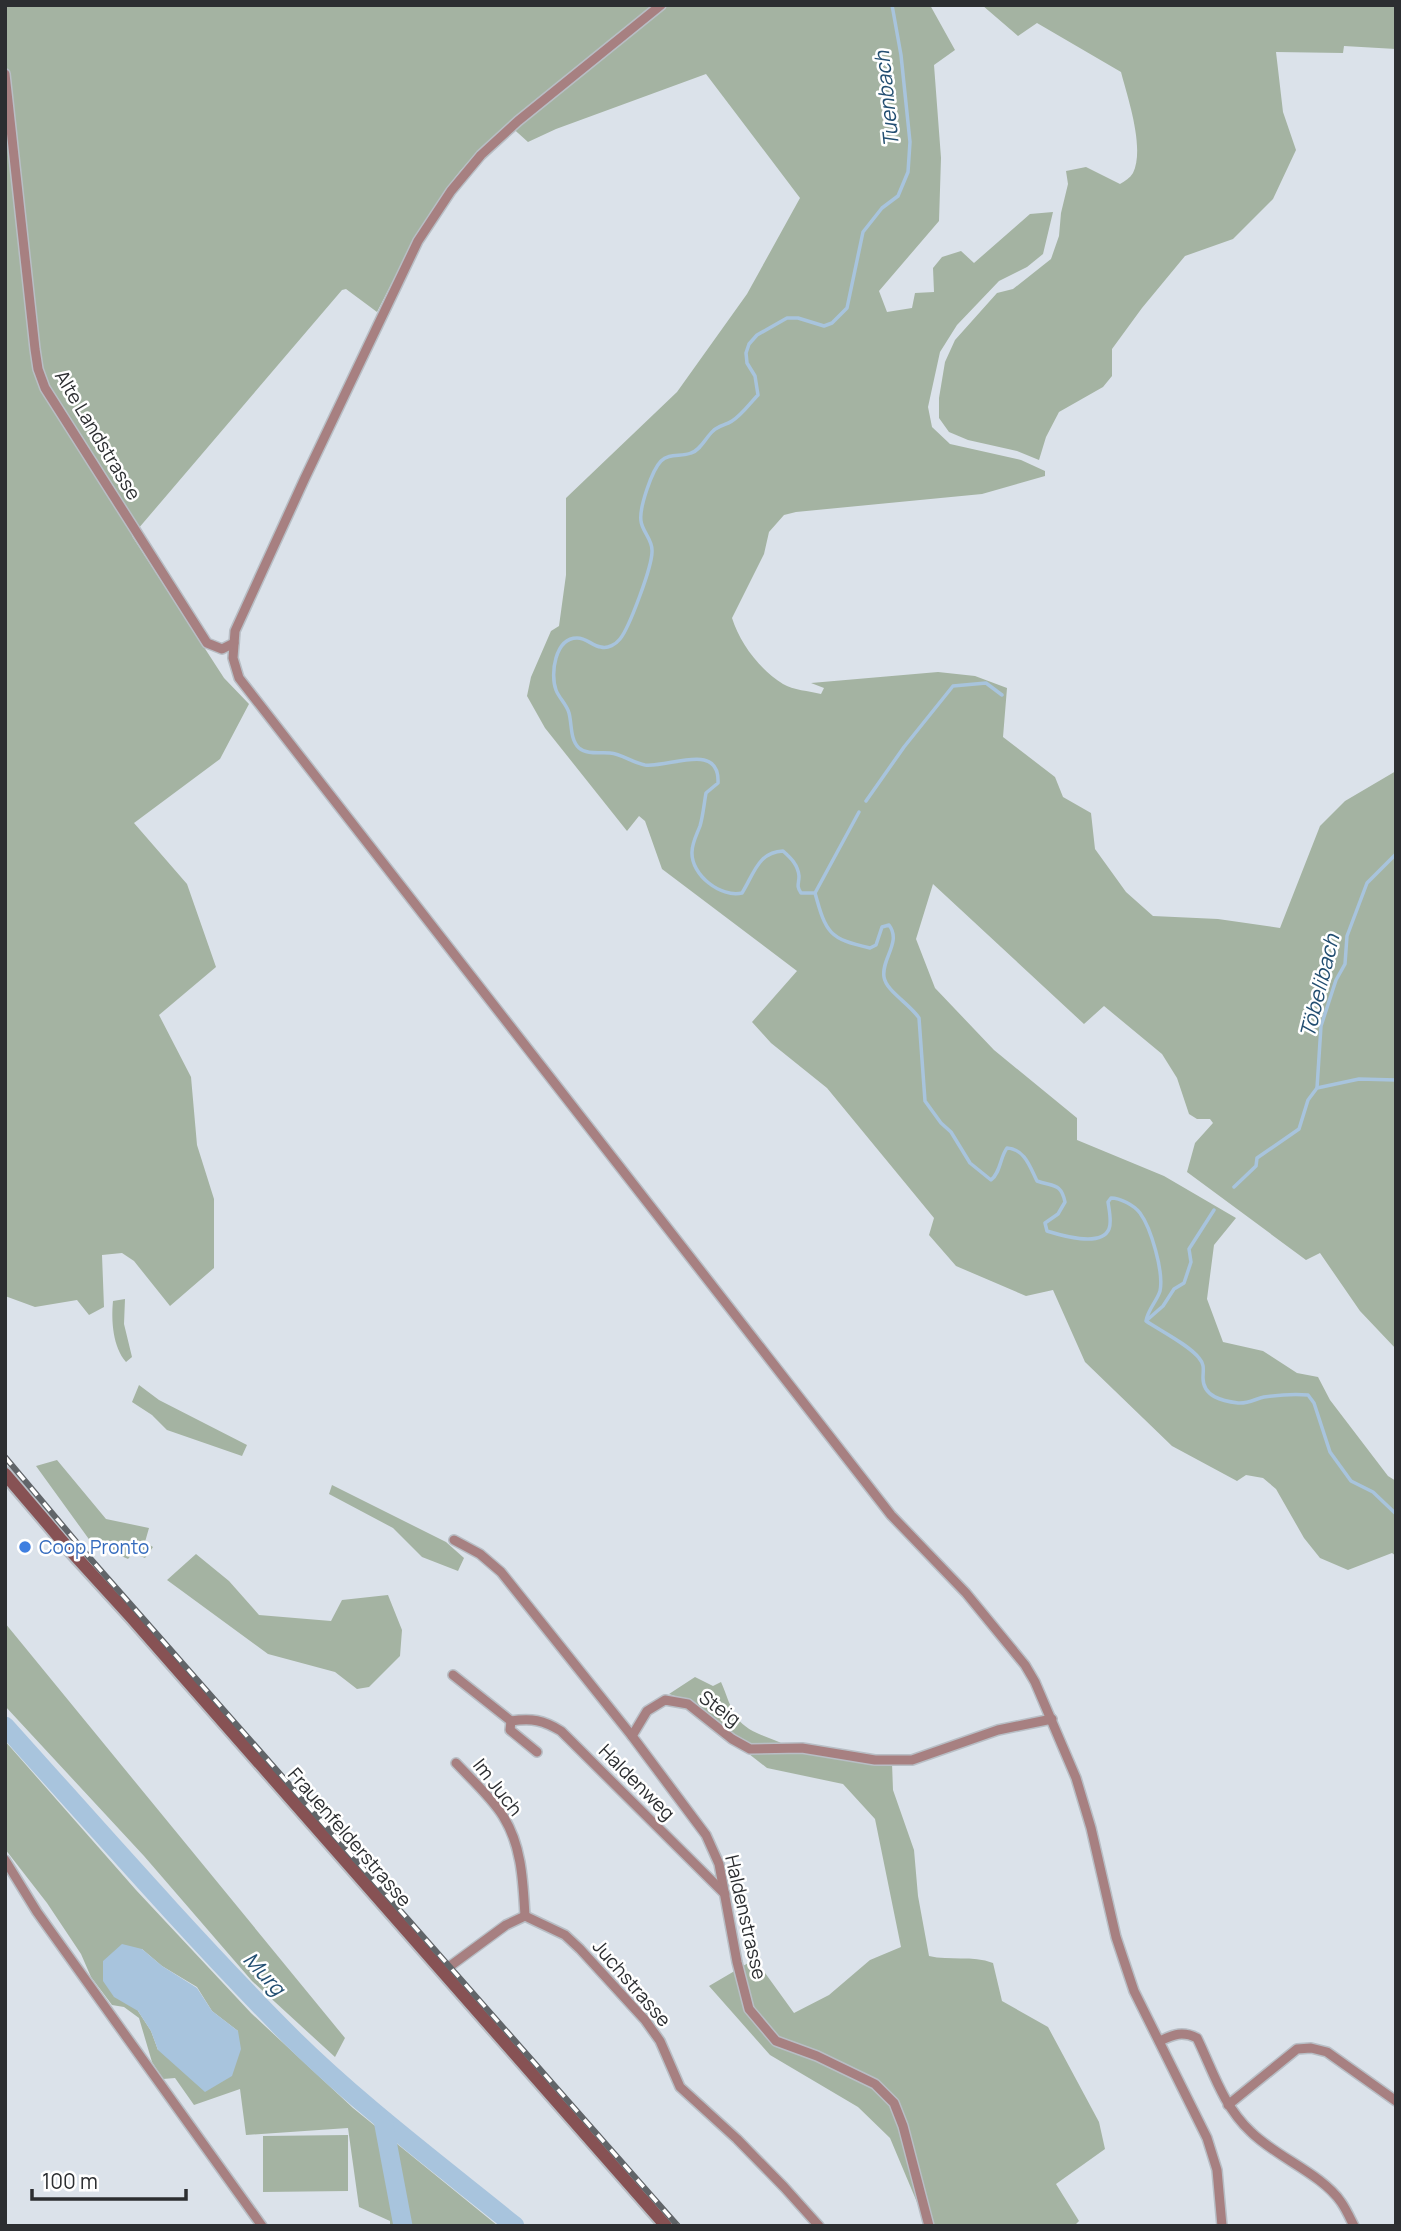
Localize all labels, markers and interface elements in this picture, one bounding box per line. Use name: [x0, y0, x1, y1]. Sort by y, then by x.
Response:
water label: Tuenbach: [867, 48, 905, 149]
street label: Alte Landstrasse: [49, 365, 147, 505]
water label: Töbelibach: [1293, 929, 1346, 1041]
place label: Coop Pronto: [39, 1534, 149, 1560]
marker: Coop Pronto: [17, 1539, 33, 1555]
street label: Steig: [694, 1684, 746, 1732]
street label: Haldenweg: [593, 1738, 681, 1826]
street label: Im Juch: [467, 1753, 529, 1821]
street label: Frauenfelderstrasse: [282, 1762, 418, 1912]
street label: Haldenstrasse: [719, 1852, 773, 1982]
street label: Juchstrasse: [587, 1934, 677, 2032]
water label: Murg: [238, 1946, 293, 2002]
scale bar: [32, 2158, 186, 2202]
text: 100 m: [42, 2167, 98, 2195]

